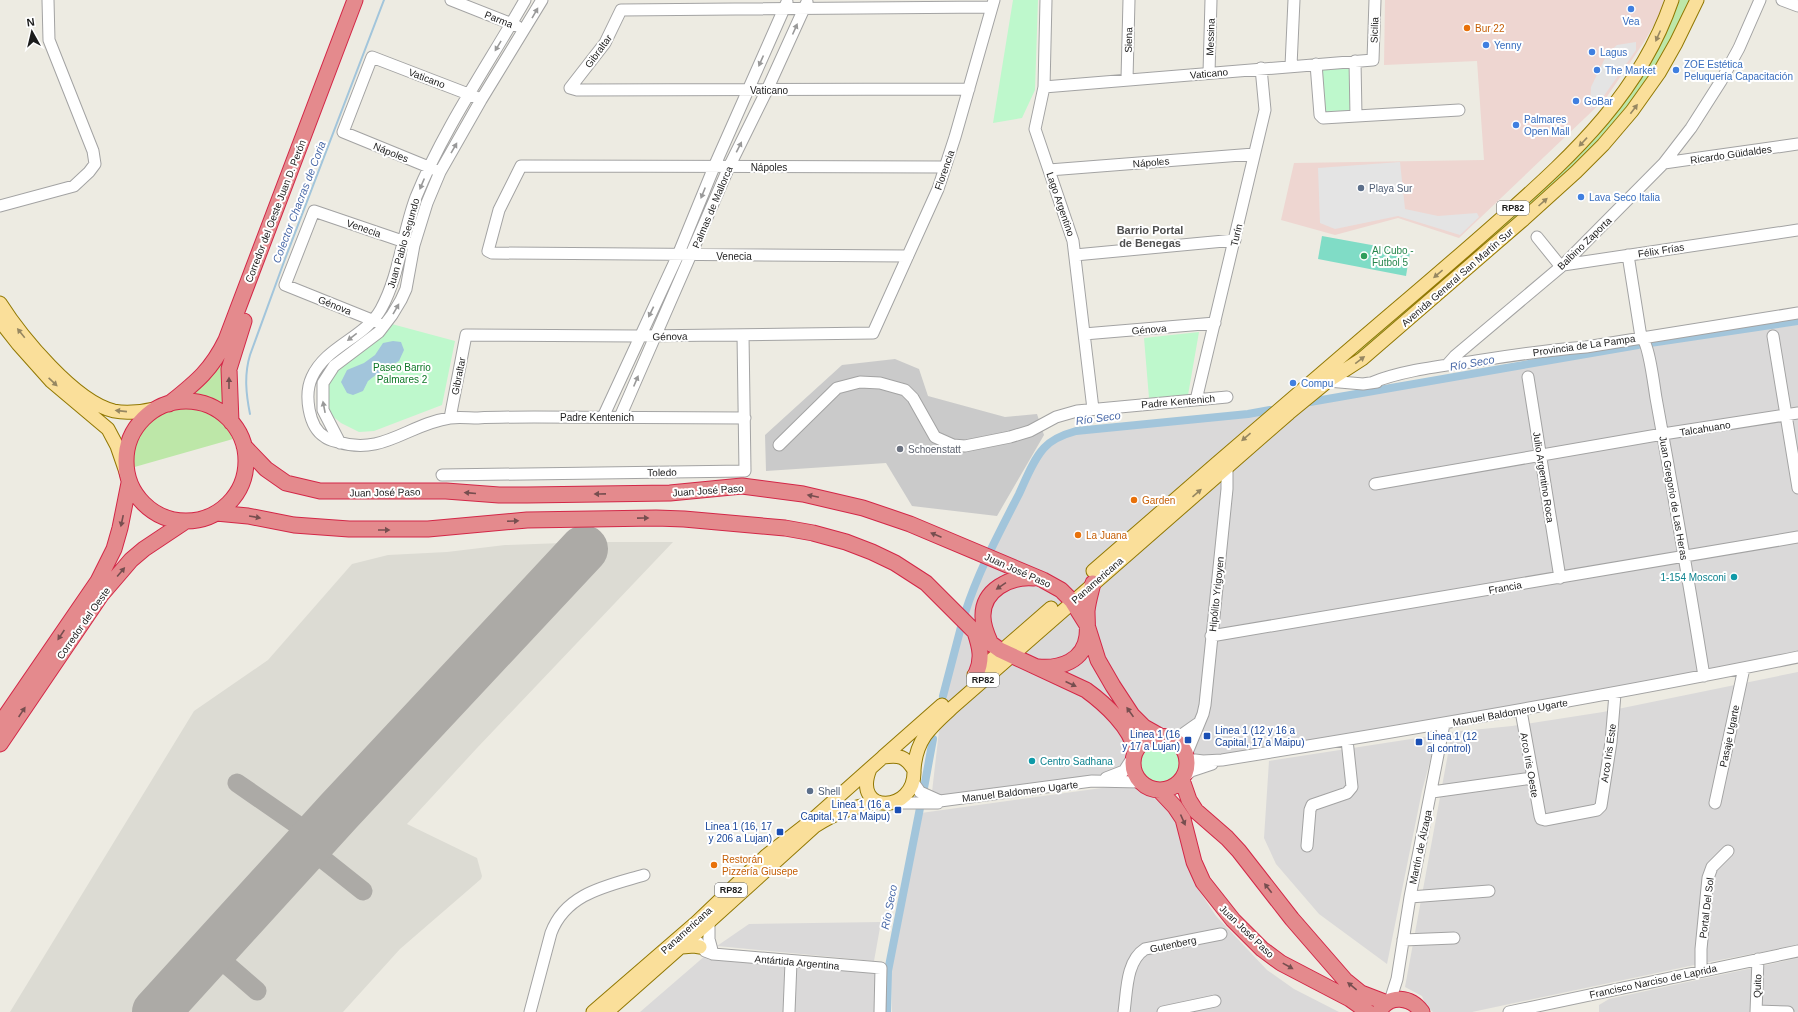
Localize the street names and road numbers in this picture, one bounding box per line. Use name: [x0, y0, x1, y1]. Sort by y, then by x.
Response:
street label: Parma: [483, 9, 515, 30]
street label: Sicilia: [1369, 16, 1380, 43]
street label: Messina: [1204, 18, 1217, 56]
street label: Siena: [1123, 27, 1134, 53]
street label: Gibraltar: [583, 32, 615, 70]
street label: Vaticano: [407, 66, 447, 91]
street label: Vaticano: [1190, 66, 1229, 81]
street label: Vaticano: [750, 85, 789, 96]
street label: Corredor del Oeste Juan D. Perón: [243, 138, 308, 284]
street label: Nápoles: [372, 140, 410, 164]
street label: Ricardo Güidaldes: [1690, 143, 1773, 166]
street label: Florencia: [933, 149, 957, 191]
street label: Nápoles: [1132, 155, 1170, 170]
street label: Nápoles: [751, 162, 787, 173]
street label: Palmas de Mallorca: [690, 164, 735, 250]
street label: Lago Argentino: [1044, 171, 1077, 238]
street label: Juan Pablo Segundo: [385, 197, 422, 289]
road number: RP82: [1497, 201, 1529, 215]
street label: Balbino Zaporta: [1555, 215, 1614, 272]
street label: Venecia: [345, 217, 383, 240]
street label: Turín: [1229, 223, 1244, 248]
street label: Avenida General San Martín Sur: [1399, 225, 1516, 329]
street label: Félix Frías: [1637, 241, 1685, 260]
street label: Venecia: [716, 251, 752, 262]
street label: Génova: [317, 294, 354, 317]
street label: Génova: [1131, 322, 1167, 337]
street label: Génova: [652, 331, 688, 342]
street label: Provincia de La Pampa: [1532, 333, 1636, 358]
street label: Gibraltar: [449, 356, 468, 396]
street label: Padre Kentenich: [1141, 393, 1215, 410]
street label: Padre Kentenich: [560, 412, 634, 423]
street label: Talcahuano: [1679, 419, 1732, 438]
street label: Julio Argentino Roca: [1531, 431, 1556, 524]
street label: Juan Gregorio de Las Heras: [1657, 435, 1690, 561]
street label: Toledo: [647, 467, 677, 478]
street label: Juan José Paso: [672, 483, 744, 498]
street label: Juan José Paso: [349, 486, 421, 499]
street label: Juan José Paso: [983, 551, 1053, 590]
street label: Panamericana: [1069, 555, 1126, 606]
street label: Hipólito Yrigoyen: [1207, 556, 1226, 632]
street label: Francia: [1488, 579, 1523, 596]
street label: Corredor del Oeste: [55, 585, 113, 661]
road number: RP82: [967, 673, 999, 687]
street label: Manuel Baldomero Ugarte: [1452, 697, 1569, 728]
street label: Pasaje Ugarte: [1718, 704, 1742, 768]
street label: Arco Iris Este: [1599, 722, 1618, 783]
street label: Arco Iris Oeste: [1518, 732, 1541, 799]
street label: Manuel Baldomero Ugarte: [961, 779, 1079, 804]
street label: Martín de Álzaga: [1406, 808, 1434, 885]
street label: Portal Del Sol: [1697, 877, 1716, 939]
road number: RP82: [715, 883, 747, 897]
street label: Juan José Paso: [1217, 903, 1276, 960]
street label: Panamericana: [659, 904, 714, 956]
street label: Gutenberg: [1149, 934, 1197, 955]
street label: Antártida Argentina: [754, 953, 840, 972]
street label: Francisco Narciso de Laprida: [1588, 962, 1718, 1000]
street label: Quito: [1752, 973, 1763, 998]

